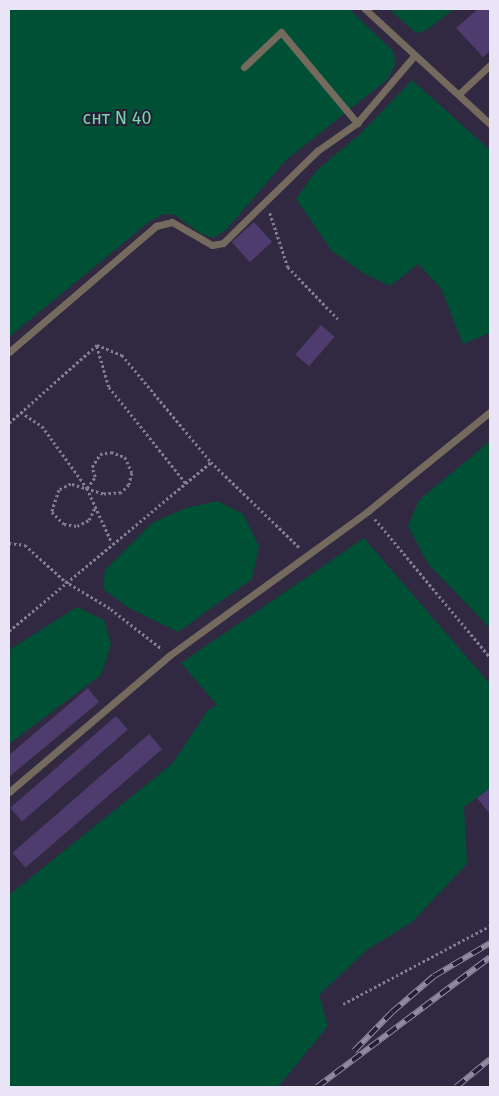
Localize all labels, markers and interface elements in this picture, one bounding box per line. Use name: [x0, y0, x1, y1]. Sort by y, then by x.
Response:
park label: снт N 40: [83, 107, 151, 129]

